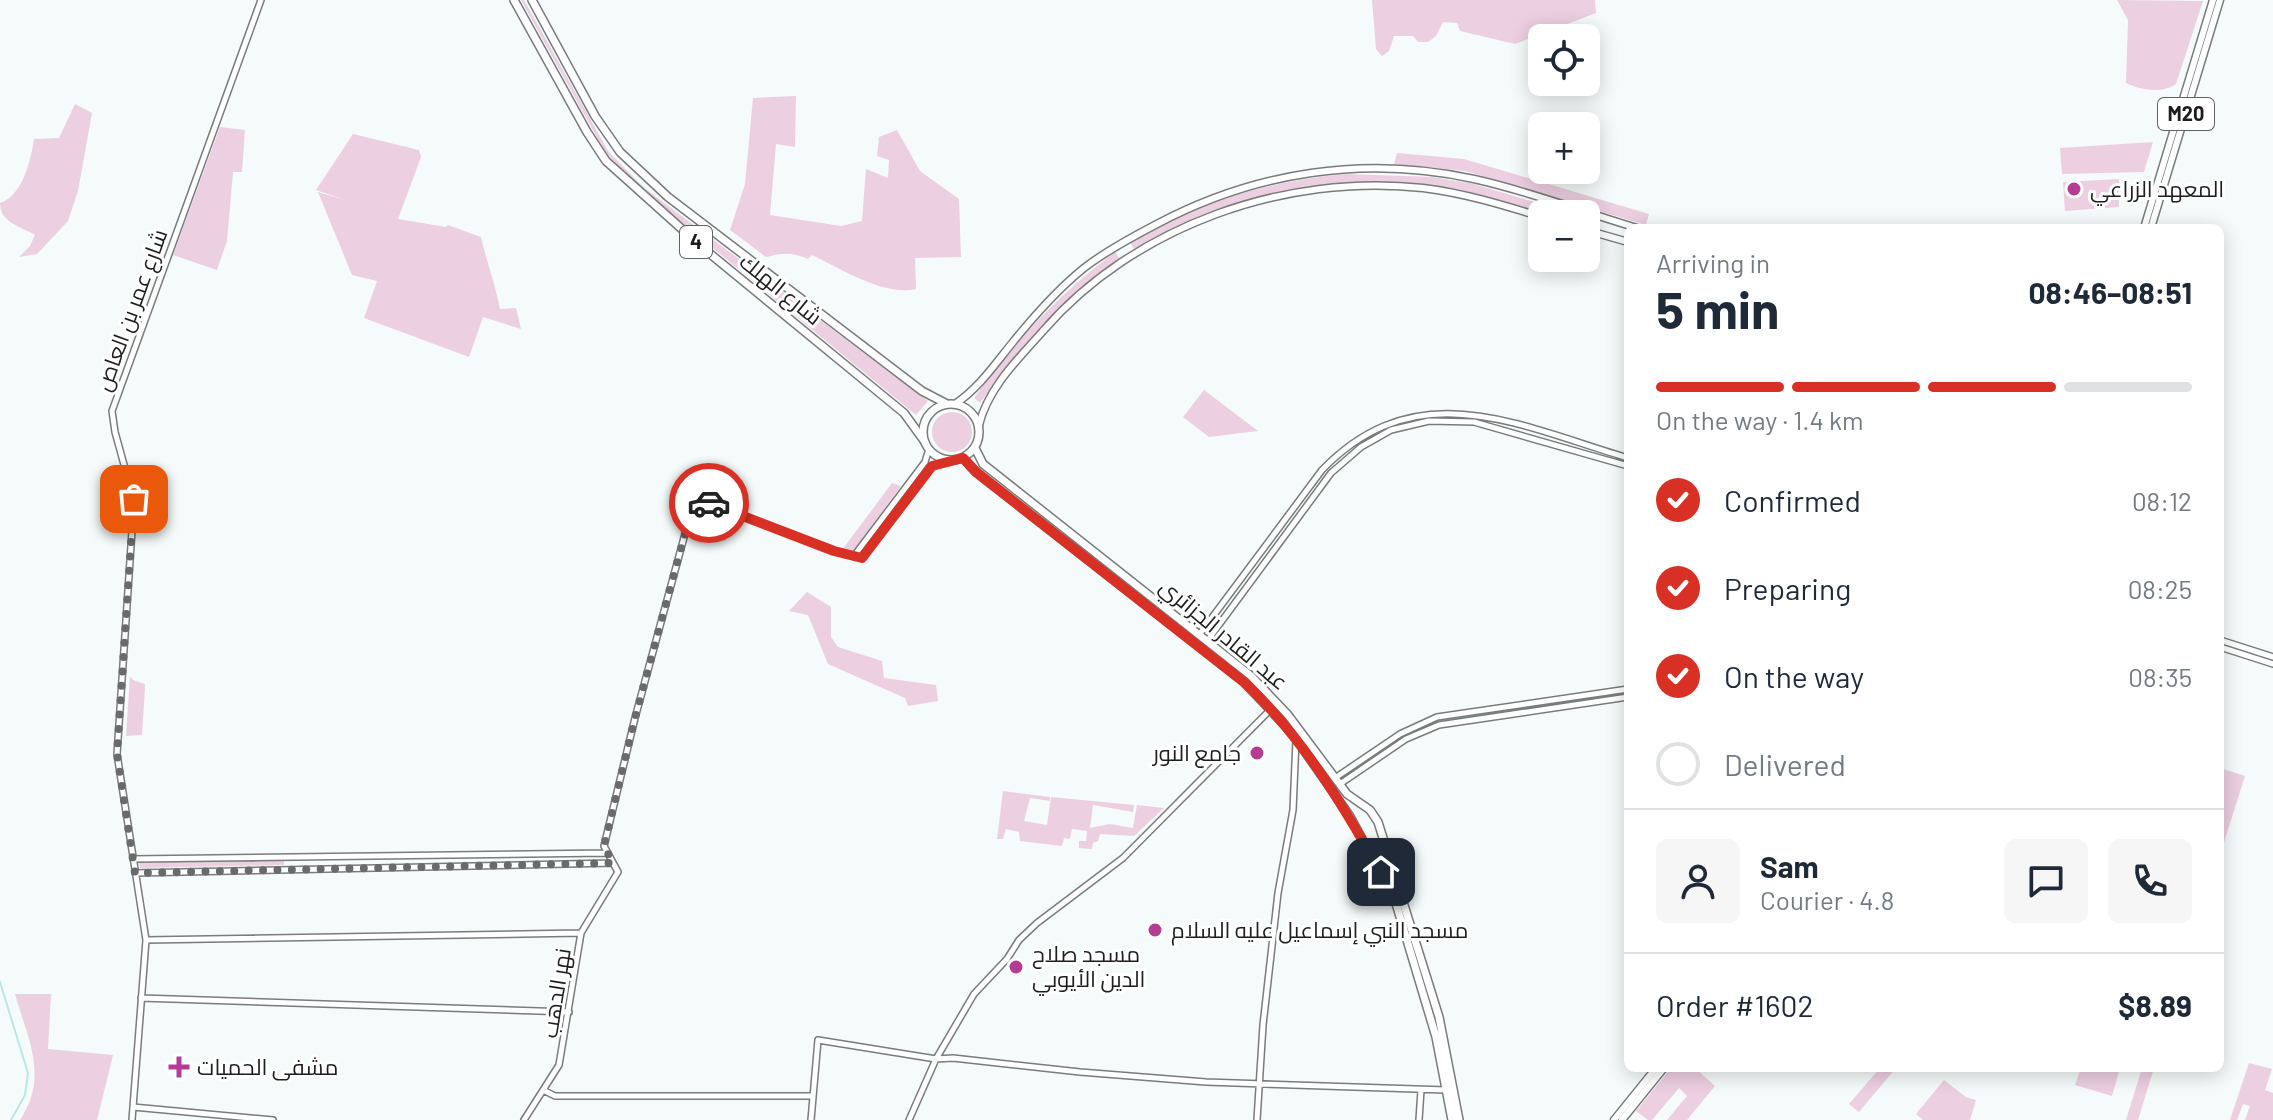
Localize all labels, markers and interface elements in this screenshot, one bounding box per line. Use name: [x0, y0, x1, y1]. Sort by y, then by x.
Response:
map controls: [1528, 24, 1600, 272]
button: locate: [1528, 24, 1600, 96]
road number: M20: [2158, 98, 2214, 130]
button: +: [1528, 112, 1600, 184]
place label: المعهد الزراعي: [2090, 175, 2224, 206]
marker: المعهد الزراعي: [2065, 180, 2083, 198]
button: −: [1528, 200, 1600, 272]
street label: شارع عمر بن العاص: [89, 225, 174, 395]
road number: 4: [680, 226, 712, 258]
street label: شارع الهلك: [733, 247, 828, 332]
text: Arriving in: [1656, 247, 1770, 278]
text: 08:46–08:51: [2029, 274, 2192, 310]
text: 5 min: [1656, 277, 1780, 339]
text: On the way · 1.4 km: [1656, 404, 1864, 435]
courier: [669, 463, 749, 543]
pin: [100, 465, 168, 533]
icon: bag: [112, 477, 156, 521]
icon: check: [1656, 478, 1700, 522]
icon: car: [687, 481, 731, 525]
text: Confirmed: [1724, 482, 1861, 518]
text: 08:12: [2132, 485, 2192, 516]
icon: check: [1656, 566, 1700, 610]
text: Preparing: [1724, 570, 1851, 606]
street label: عبد القادر الجزائري: [1152, 572, 1294, 698]
text: 08:25: [2128, 573, 2192, 604]
icon: check: [1656, 654, 1700, 698]
text: On the way: [1724, 658, 1864, 694]
text: 08:35: [2128, 661, 2192, 692]
place label: جامع النور: [1151, 739, 1241, 768]
marker: جامع النور: [1248, 744, 1266, 762]
text: Delivered: [1724, 746, 1846, 782]
pin: [1347, 838, 1415, 906]
button: person: [1656, 839, 1740, 923]
button: chat: [2004, 839, 2088, 923]
button: phone: [2108, 839, 2192, 923]
text: Sam: [1760, 848, 1819, 884]
icon: home: [1359, 850, 1403, 894]
text: Courier · 4.8: [1760, 884, 1894, 915]
place label: مسجد النبي إسماعيل عليه السلام: [1171, 916, 1468, 947]
marker: مسجد النبي إسماعيل عليه السلام: [1146, 921, 1164, 939]
place label: مسجد صلاح الدين الأيوبي: [1032, 940, 1145, 996]
street label: نهر الدهب: [535, 946, 577, 1040]
marker: مسجد صلاح الدين الأيوبي: [1007, 958, 1025, 976]
text: Order #1602: [1656, 987, 1813, 1023]
text: $8.89: [2118, 987, 2192, 1023]
place label: مشفى الحميات: [197, 1053, 338, 1081]
marker: مشفى الحميات: [168, 1056, 190, 1078]

